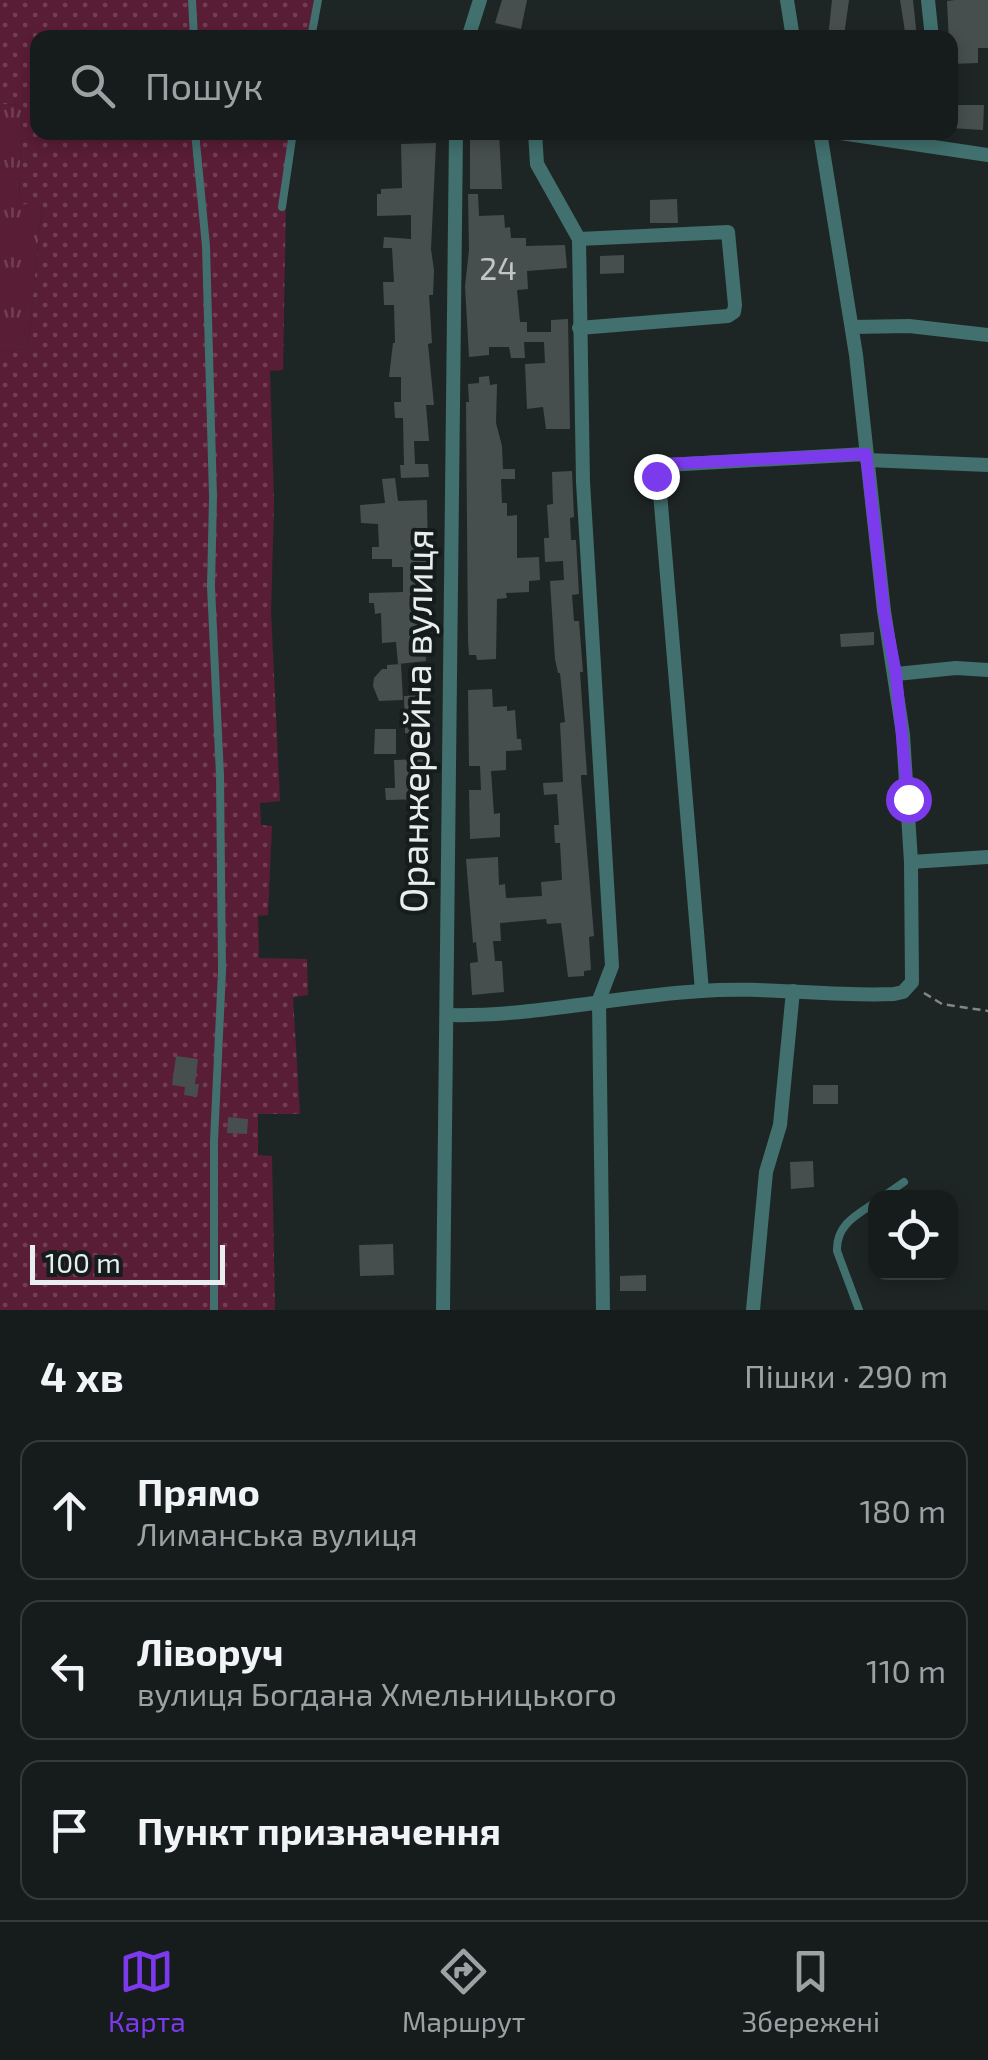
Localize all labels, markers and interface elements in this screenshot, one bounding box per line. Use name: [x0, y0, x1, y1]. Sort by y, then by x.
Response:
search box: [30, 30, 958, 140]
icon: search: [65, 58, 120, 113]
text: Пошук: [145, 62, 263, 108]
house number: 24: [479, 248, 517, 286]
route end: [634, 454, 680, 500]
street label: Оранжерейна вулиця: [389, 529, 441, 913]
route start: [886, 777, 932, 823]
map controls: [868, 1190, 958, 1280]
button: locate: [868, 1190, 958, 1280]
scale bar: [30, 1240, 225, 1284]
text: 100 m: [45, 1245, 121, 1279]
text: 4 хв: [40, 1350, 124, 1400]
text: Пішки · 290 m: [744, 1356, 948, 1394]
text: Прямо: [137, 1468, 260, 1514]
icon: ahead: [42, 1483, 97, 1538]
text: 180 m: [859, 1491, 946, 1529]
text: Лиманська вулиця: [137, 1514, 418, 1552]
text: Ліворуч: [137, 1628, 284, 1674]
icon: left: [42, 1643, 97, 1698]
text: 110 m: [866, 1651, 946, 1689]
text: вулиця Богдана Хмельницького: [137, 1674, 617, 1712]
icon: arrive: [42, 1803, 97, 1858]
text: Пункт призначення: [137, 1807, 501, 1853]
tab: Карта: [108, 1944, 186, 2038]
tab: Маршрут: [402, 1944, 526, 2038]
tab: Збережені: [742, 1944, 880, 2038]

